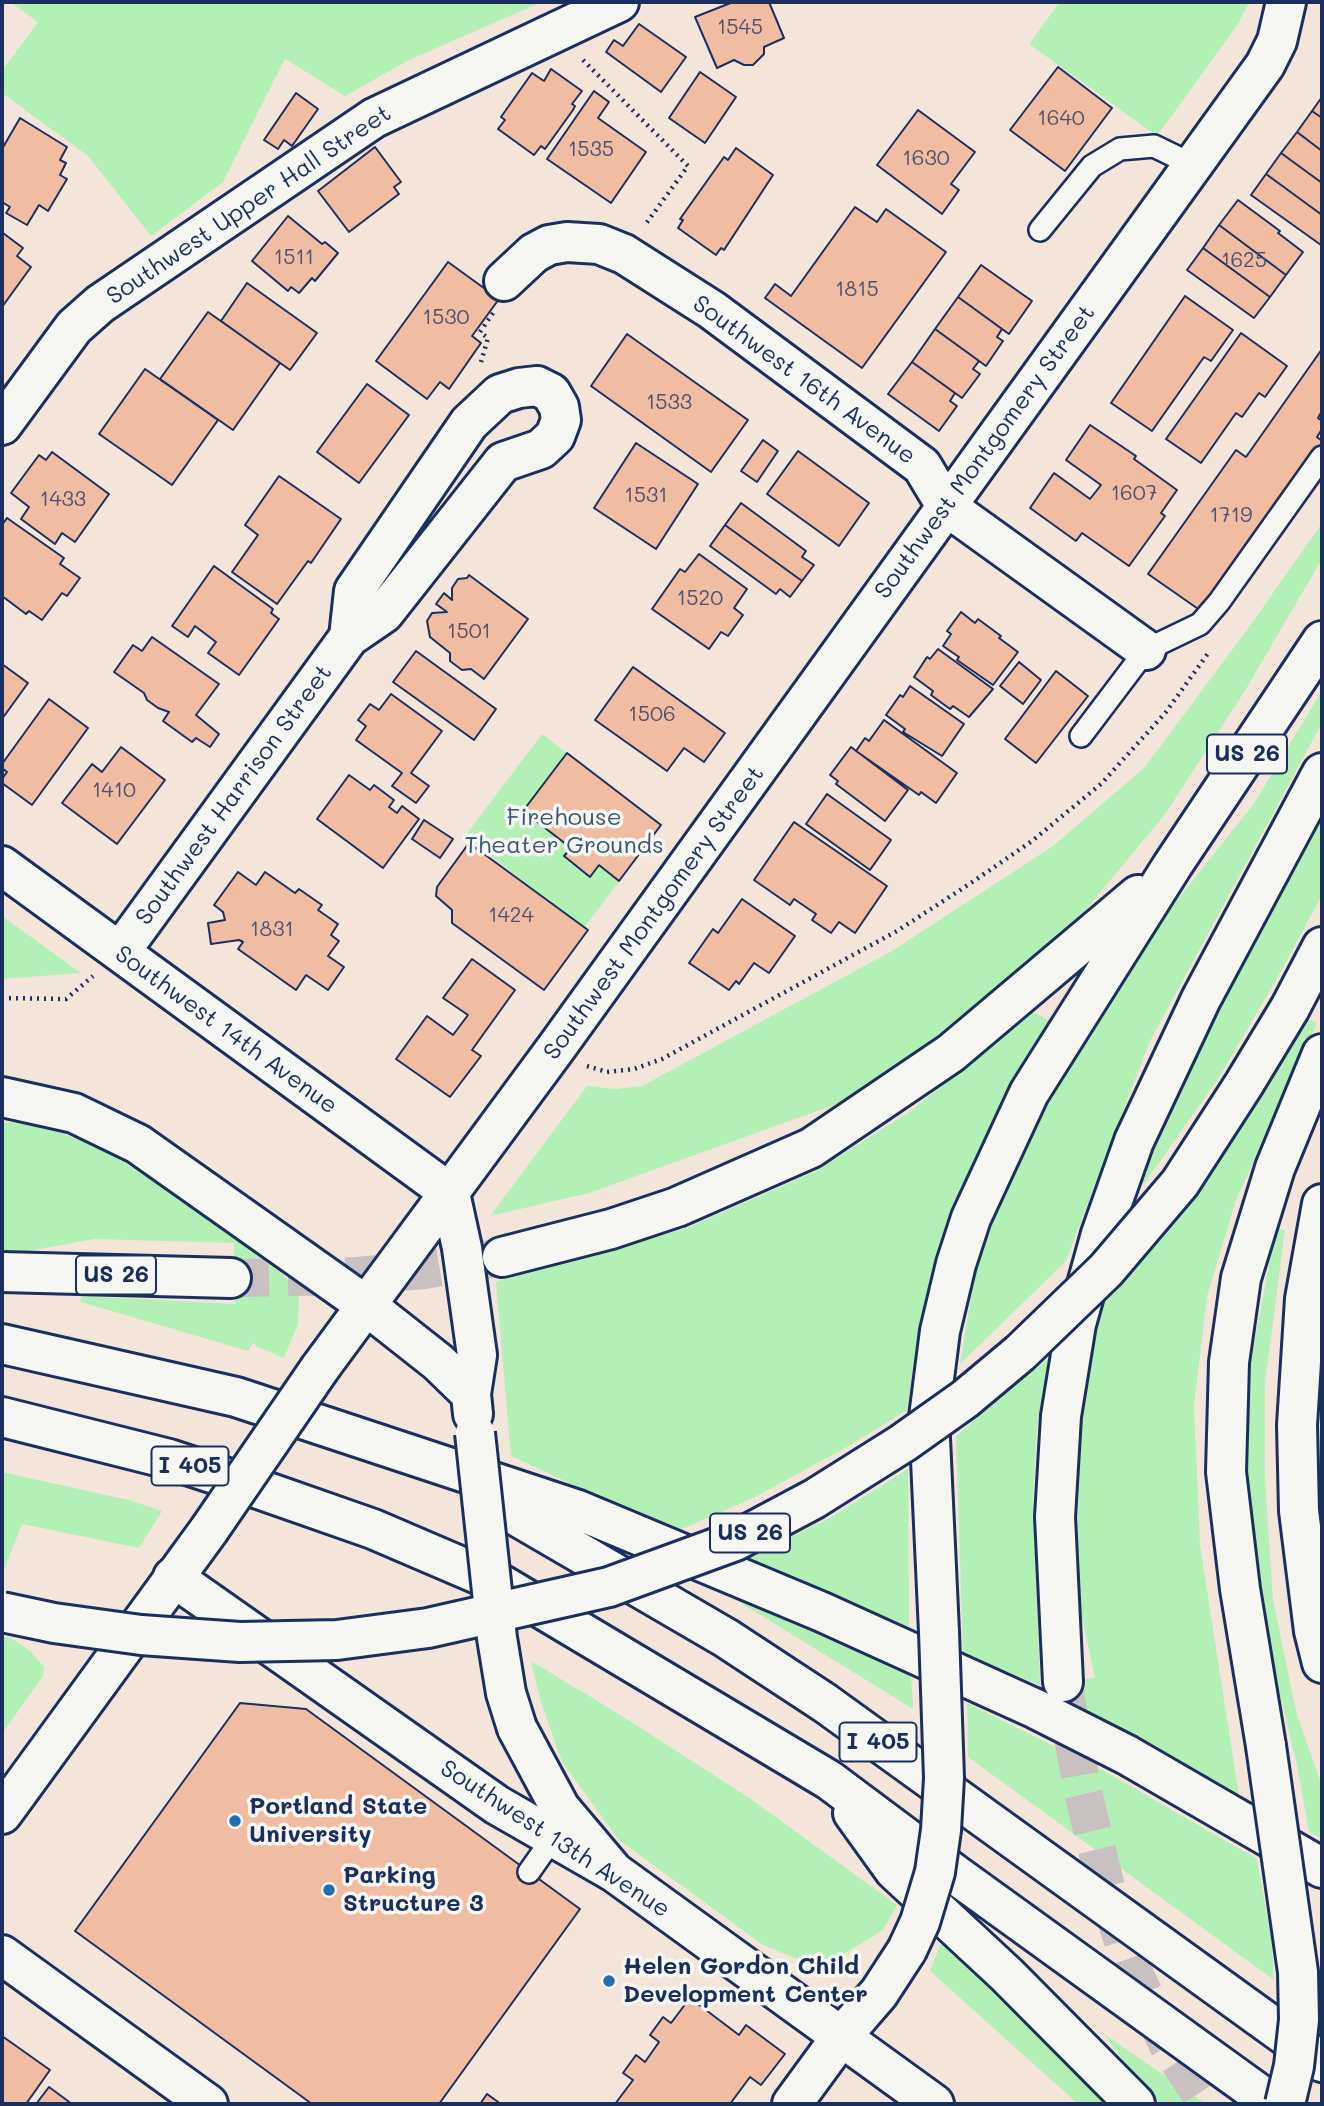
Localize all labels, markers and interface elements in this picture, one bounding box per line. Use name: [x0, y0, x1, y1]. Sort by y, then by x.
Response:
house number: 1545: [717, 15, 763, 41]
street label: Southwest Upper Hall Street: [101, 99, 397, 311]
house number: 1640: [1037, 106, 1085, 132]
house number: 1535: [568, 137, 614, 163]
house number: 1630: [902, 146, 950, 172]
house number: 1511: [274, 245, 314, 271]
house number: 1625: [1221, 248, 1267, 274]
house number: 1815: [835, 277, 879, 303]
street label: Southwest 16th Avenue: [687, 289, 921, 471]
street label: Southwest Montgomery Street: [869, 299, 1101, 605]
house number: 1530: [423, 305, 469, 331]
house number: 1533: [646, 390, 692, 416]
house number: 1607: [1111, 481, 1157, 507]
house number: 1531: [624, 483, 668, 509]
house number: 1433: [40, 487, 86, 513]
house number: 1719: [1210, 503, 1252, 529]
house number: 1520: [677, 586, 723, 612]
house number: 1501: [447, 619, 491, 645]
street label: Southwest Harrison Street: [130, 659, 338, 931]
house number: 1506: [628, 702, 676, 728]
road number: US 26: [1207, 734, 1287, 774]
street label: Southwest Montgomery Street: [538, 760, 770, 1066]
house number: 1410: [92, 778, 136, 804]
park label: Firehouse Theater Grounds: [464, 804, 664, 860]
house number: 1424: [488, 903, 534, 929]
house number: 1831: [250, 917, 294, 943]
street label: Southwest 14th Avenue: [109, 940, 343, 1120]
road number: US 26: [76, 1256, 156, 1294]
road number: I 405: [152, 1446, 228, 1485]
road number: US 26: [710, 1514, 790, 1552]
road number: I 405: [840, 1722, 917, 1762]
street label: Southwest 13th Avenue: [435, 1754, 675, 1924]
place label: Portland State University: [249, 1793, 427, 1849]
marker: Portland State University: [227, 1813, 243, 1829]
place label: Parking Structure 3: [343, 1862, 484, 1918]
marker: Parking Structure 3: [321, 1882, 337, 1898]
place label: Helen Gordon Child Development Center: [623, 1953, 868, 2009]
marker: Helen Gordon Child Development Center: [601, 1973, 617, 1989]

